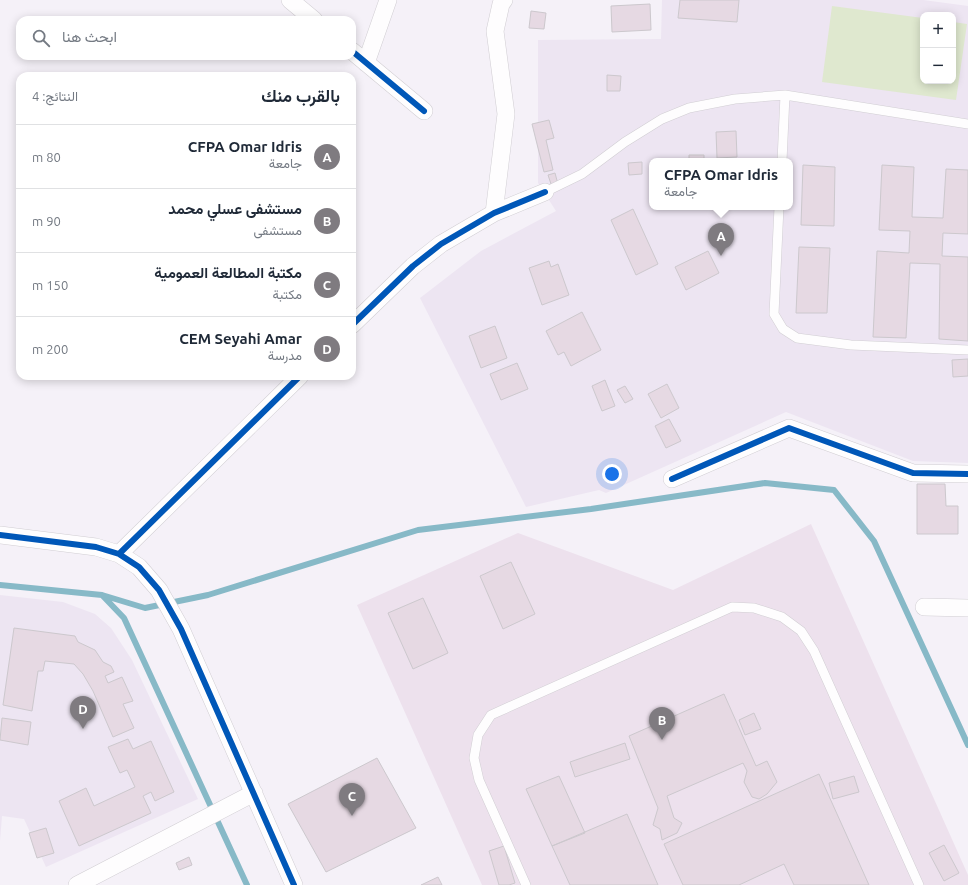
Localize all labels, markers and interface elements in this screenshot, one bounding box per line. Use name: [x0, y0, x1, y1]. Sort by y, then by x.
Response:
map controls: [920, 12, 956, 84]
button: +: [920, 12, 956, 48]
search box: [16, 16, 356, 60]
icon: search: [30, 27, 52, 49]
text: ابحث هنا: [62, 28, 117, 45]
button: −: [920, 48, 956, 84]
text: بالقرب منك: [261, 86, 340, 105]
text: النتائج: 4: [32, 89, 78, 103]
text: CFPA Omar Idris: [188, 138, 302, 155]
text: 80 m: [32, 150, 61, 164]
text: A: [322, 150, 332, 164]
text: جامعة: [269, 156, 302, 170]
popup: [649, 158, 793, 210]
text: CFPA Omar Idris: [664, 166, 778, 183]
text: جامعة: [664, 184, 697, 198]
text: مستشفى عسلي محمد: [168, 200, 302, 217]
text: 90 m: [32, 214, 61, 228]
text: B: [323, 214, 331, 228]
text: مستشفى: [254, 223, 302, 237]
pin: A: [708, 223, 734, 256]
text: مكتبة المطالعة العمومية: [154, 264, 302, 281]
text: 150 m: [32, 278, 68, 292]
text: C: [323, 278, 331, 292]
text: مكتبة: [273, 287, 302, 301]
text: CEM Seyahi Amar: [179, 330, 302, 347]
text: 200 m: [32, 342, 68, 356]
text: D: [322, 342, 332, 356]
text: مدرسة: [268, 348, 302, 362]
your location: [602, 464, 622, 484]
pin: D: [70, 696, 96, 729]
pin: B: [649, 707, 675, 740]
pin: C: [339, 783, 365, 816]

